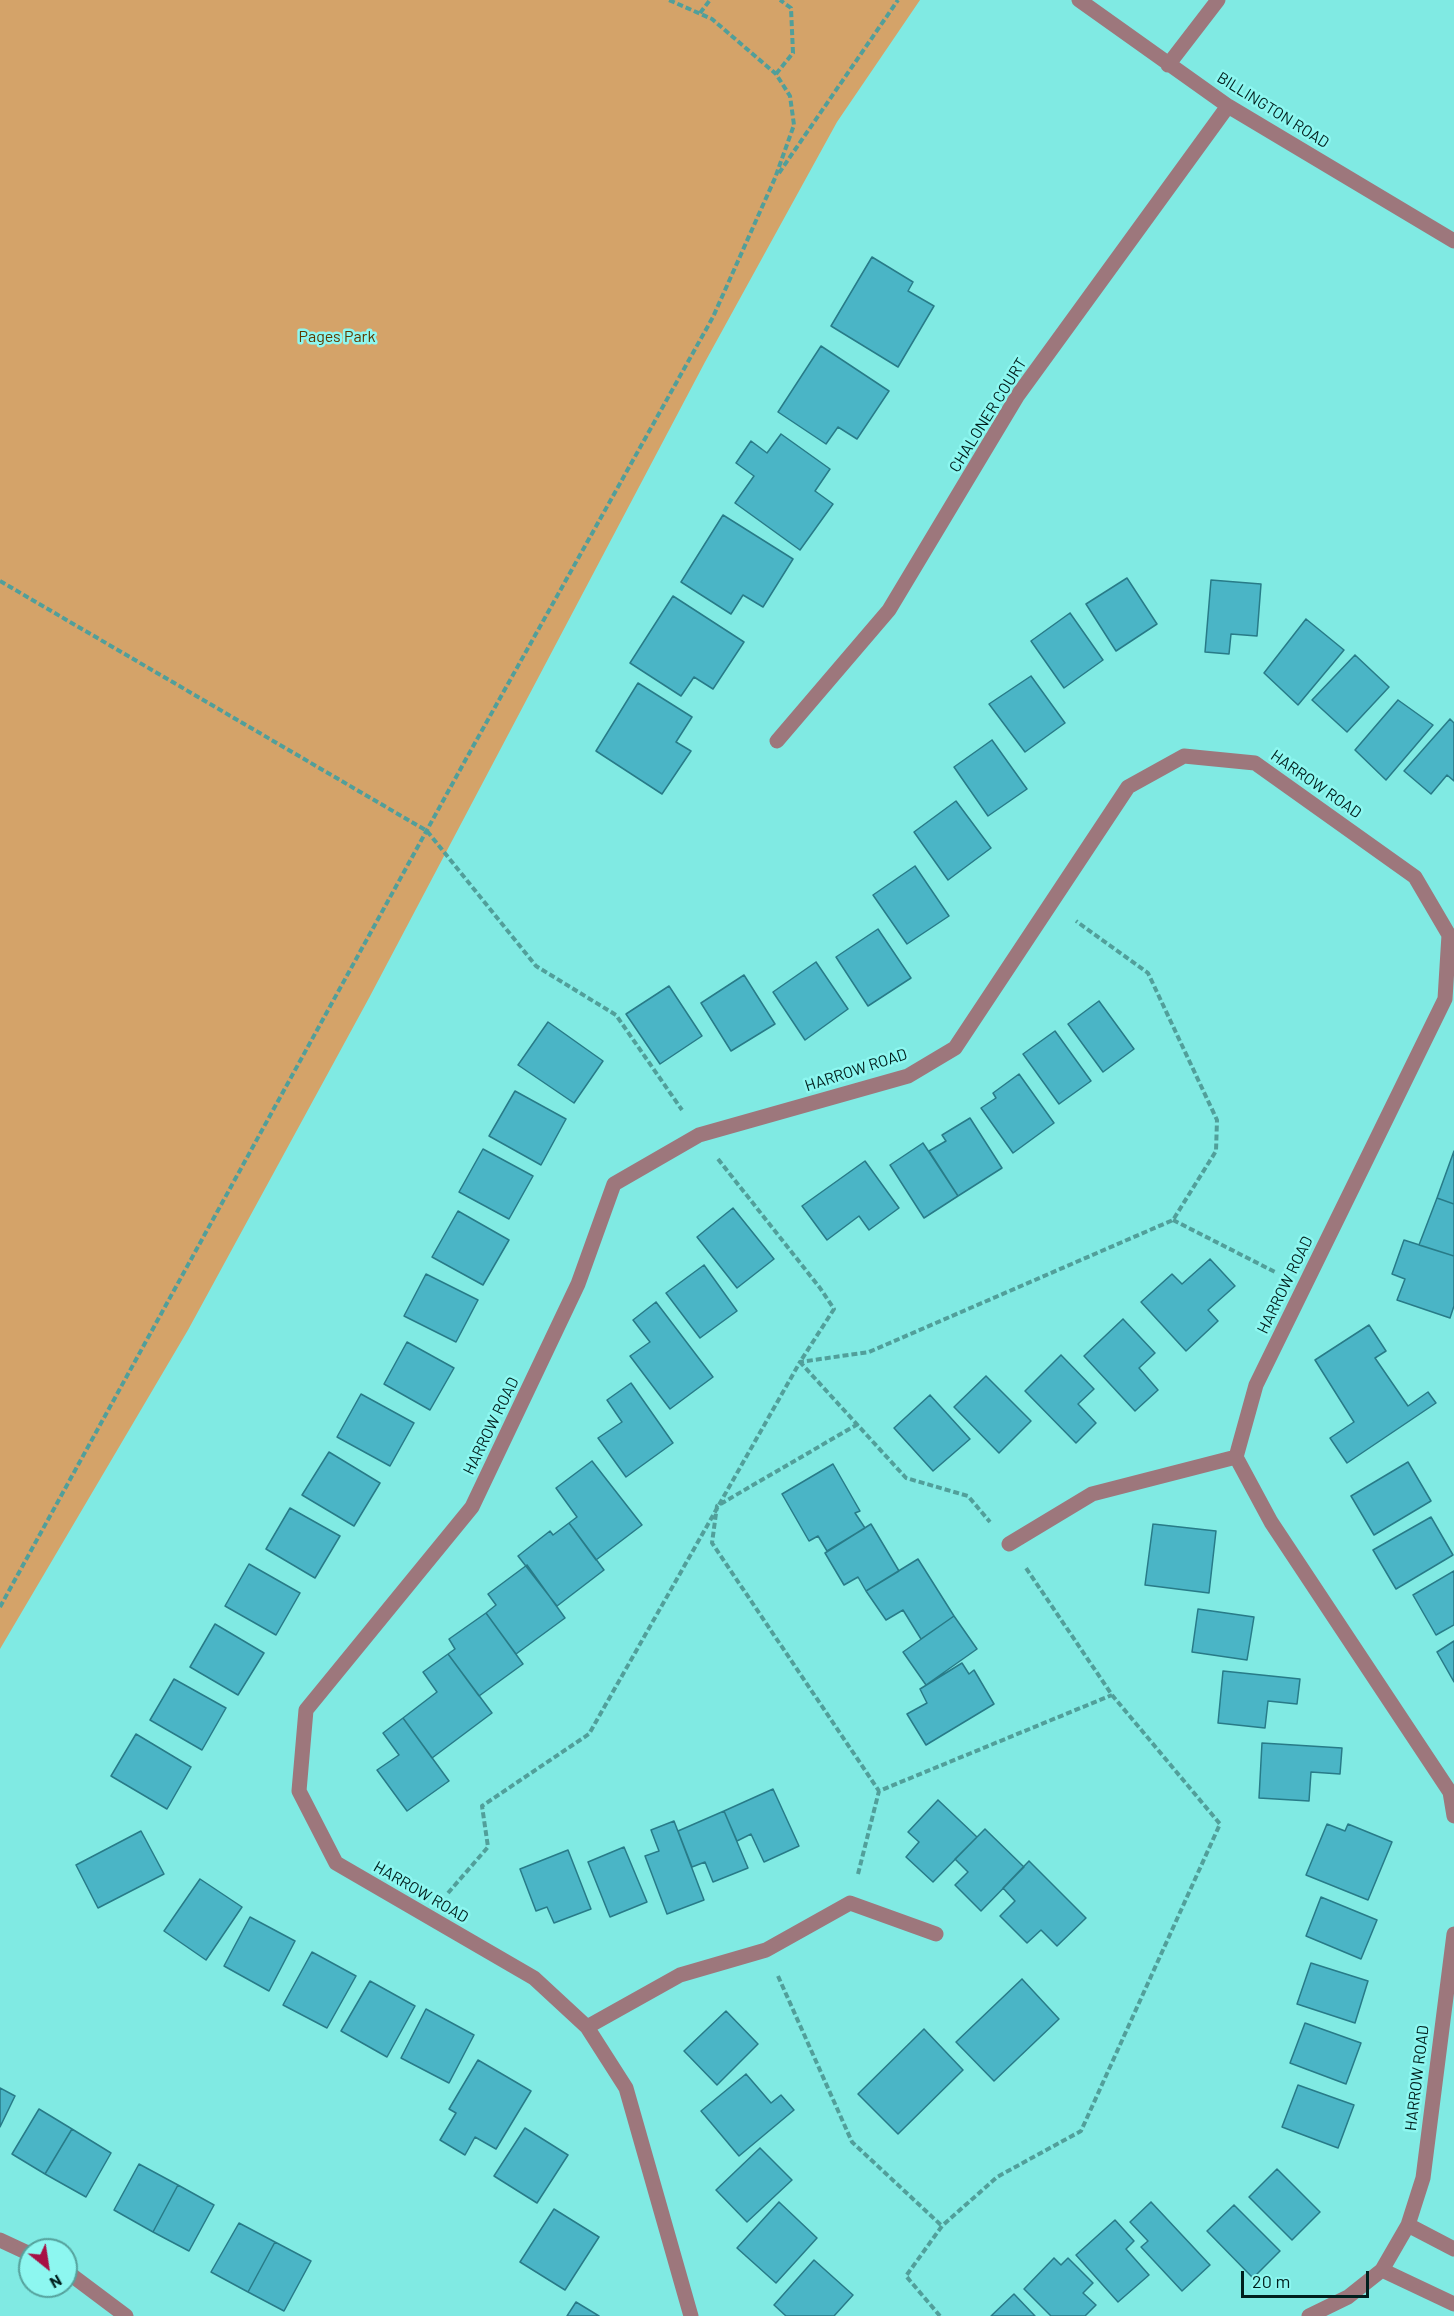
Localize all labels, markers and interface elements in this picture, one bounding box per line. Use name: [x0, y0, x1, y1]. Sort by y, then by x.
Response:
street label: BILLINGTON ROAD: [1213, 68, 1333, 152]
park label: Pages Park: [299, 327, 375, 347]
street label: CHALONER COURT: [945, 354, 1031, 476]
street label: HARROW ROAD: [1267, 746, 1365, 822]
street label: HARROW ROAD: [802, 1044, 910, 1096]
street label: HARROW ROAD: [1253, 1233, 1317, 1337]
street label: HARROW ROAD: [459, 1374, 523, 1478]
street label: HARROW ROAD: [370, 1857, 472, 1927]
street label: HARROW ROAD: [1401, 2024, 1433, 2132]
north arrow: [18, 2238, 78, 2298]
scale bar: [1244, 2259, 1372, 2297]
text: 20 m: [1252, 2270, 1290, 2292]
text: N: [47, 2271, 66, 2293]

